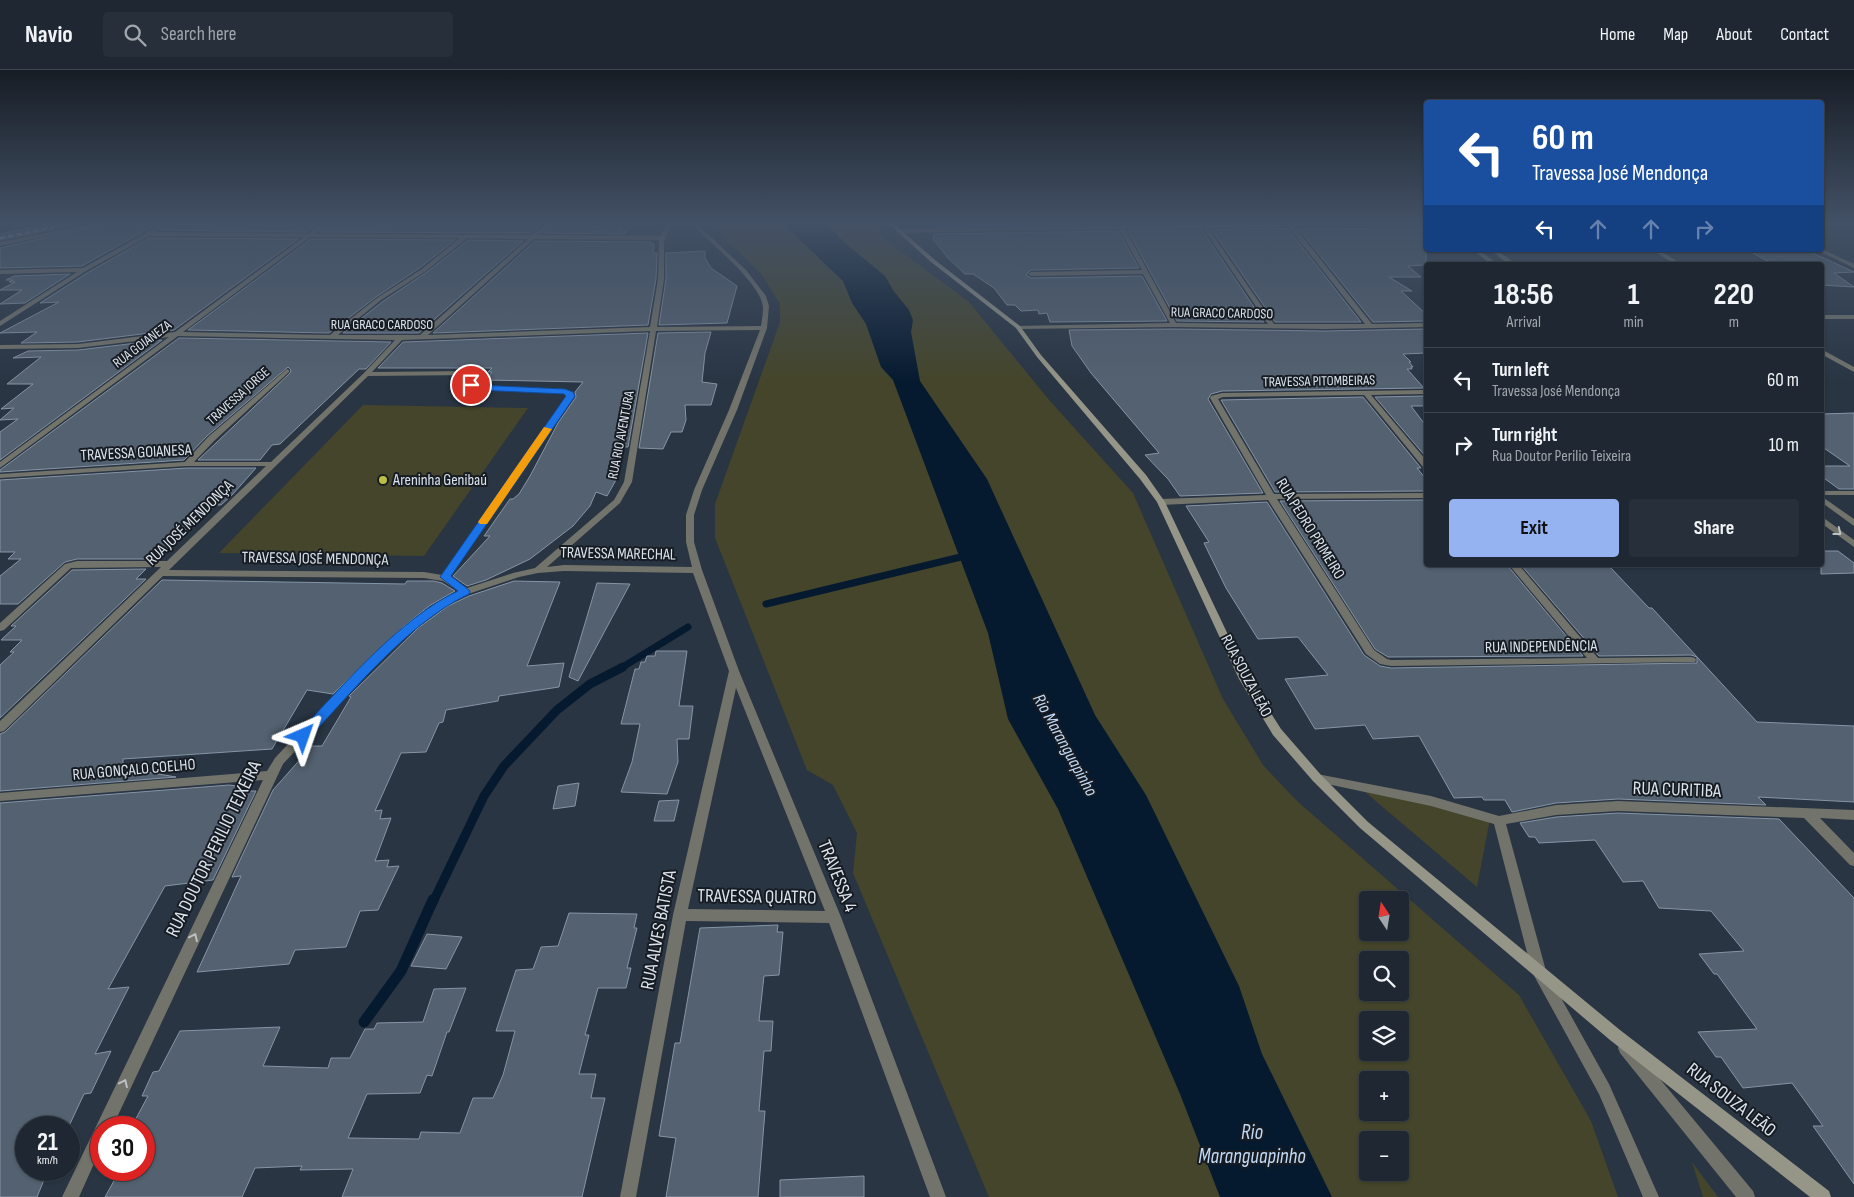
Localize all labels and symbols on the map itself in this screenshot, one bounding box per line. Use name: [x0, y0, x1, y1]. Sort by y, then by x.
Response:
street label: RUA GRACO CARDOSO: [1171, 304, 1273, 322]
street label: RUA GOIANEZA: [109, 316, 175, 372]
street label: RUA GRACO CARDOSO: [331, 316, 433, 333]
street label: TRAVESSA JORGE: [203, 363, 273, 429]
pin: [450, 364, 492, 406]
street label: TRAVESSA PITOMBEIRAS: [1263, 372, 1375, 390]
street label: RUA RIO AVENTURA: [604, 388, 638, 481]
street label: TRAVESSA GOIANESA: [80, 441, 192, 465]
place label: Areninha Genibaú: [392, 471, 487, 490]
marker: Areninha Genibaú: [377, 474, 389, 486]
street label: RUA PEDRO PRIMEIRO: [1271, 475, 1349, 583]
street label: RUA JOSÉ MENDONÇA: [142, 476, 238, 570]
one-way arrow: [1832, 526, 1841, 534]
street label: TRAVESSA MARECHAL: [560, 543, 676, 565]
street label: TRAVESSA JOSÉ MENDONÇA: [242, 548, 389, 570]
street label: RUA SOUZA LEÃO: [1216, 632, 1276, 720]
street label: RUA INDEPENDÊNCIA: [1485, 637, 1597, 657]
water label: Rio Maranguapinho: [1028, 690, 1102, 800]
position arrow: [276, 709, 328, 761]
street label: RUA GONÇALO COELHO: [72, 755, 196, 785]
street label: RUA DOUTOR PERILIO TEIXEIRA: [161, 756, 267, 941]
street label: RUA CURITIBA: [1632, 777, 1722, 803]
street label: TRAVESSA 4: [812, 837, 862, 915]
street label: RUA ALVES BATISTA: [636, 867, 682, 992]
street label: TRAVESSA QUATRO: [697, 884, 817, 910]
north arrow: [1359, 891, 1409, 941]
one-way arrow: [187, 933, 198, 942]
street label: RUA SOUZA LEÃO: [1682, 1058, 1780, 1142]
one-way arrow: [118, 1080, 128, 1089]
speed limit sign: 30: [90, 1116, 155, 1181]
water label: Rio Maranguapinho: [1198, 1120, 1306, 1169]

